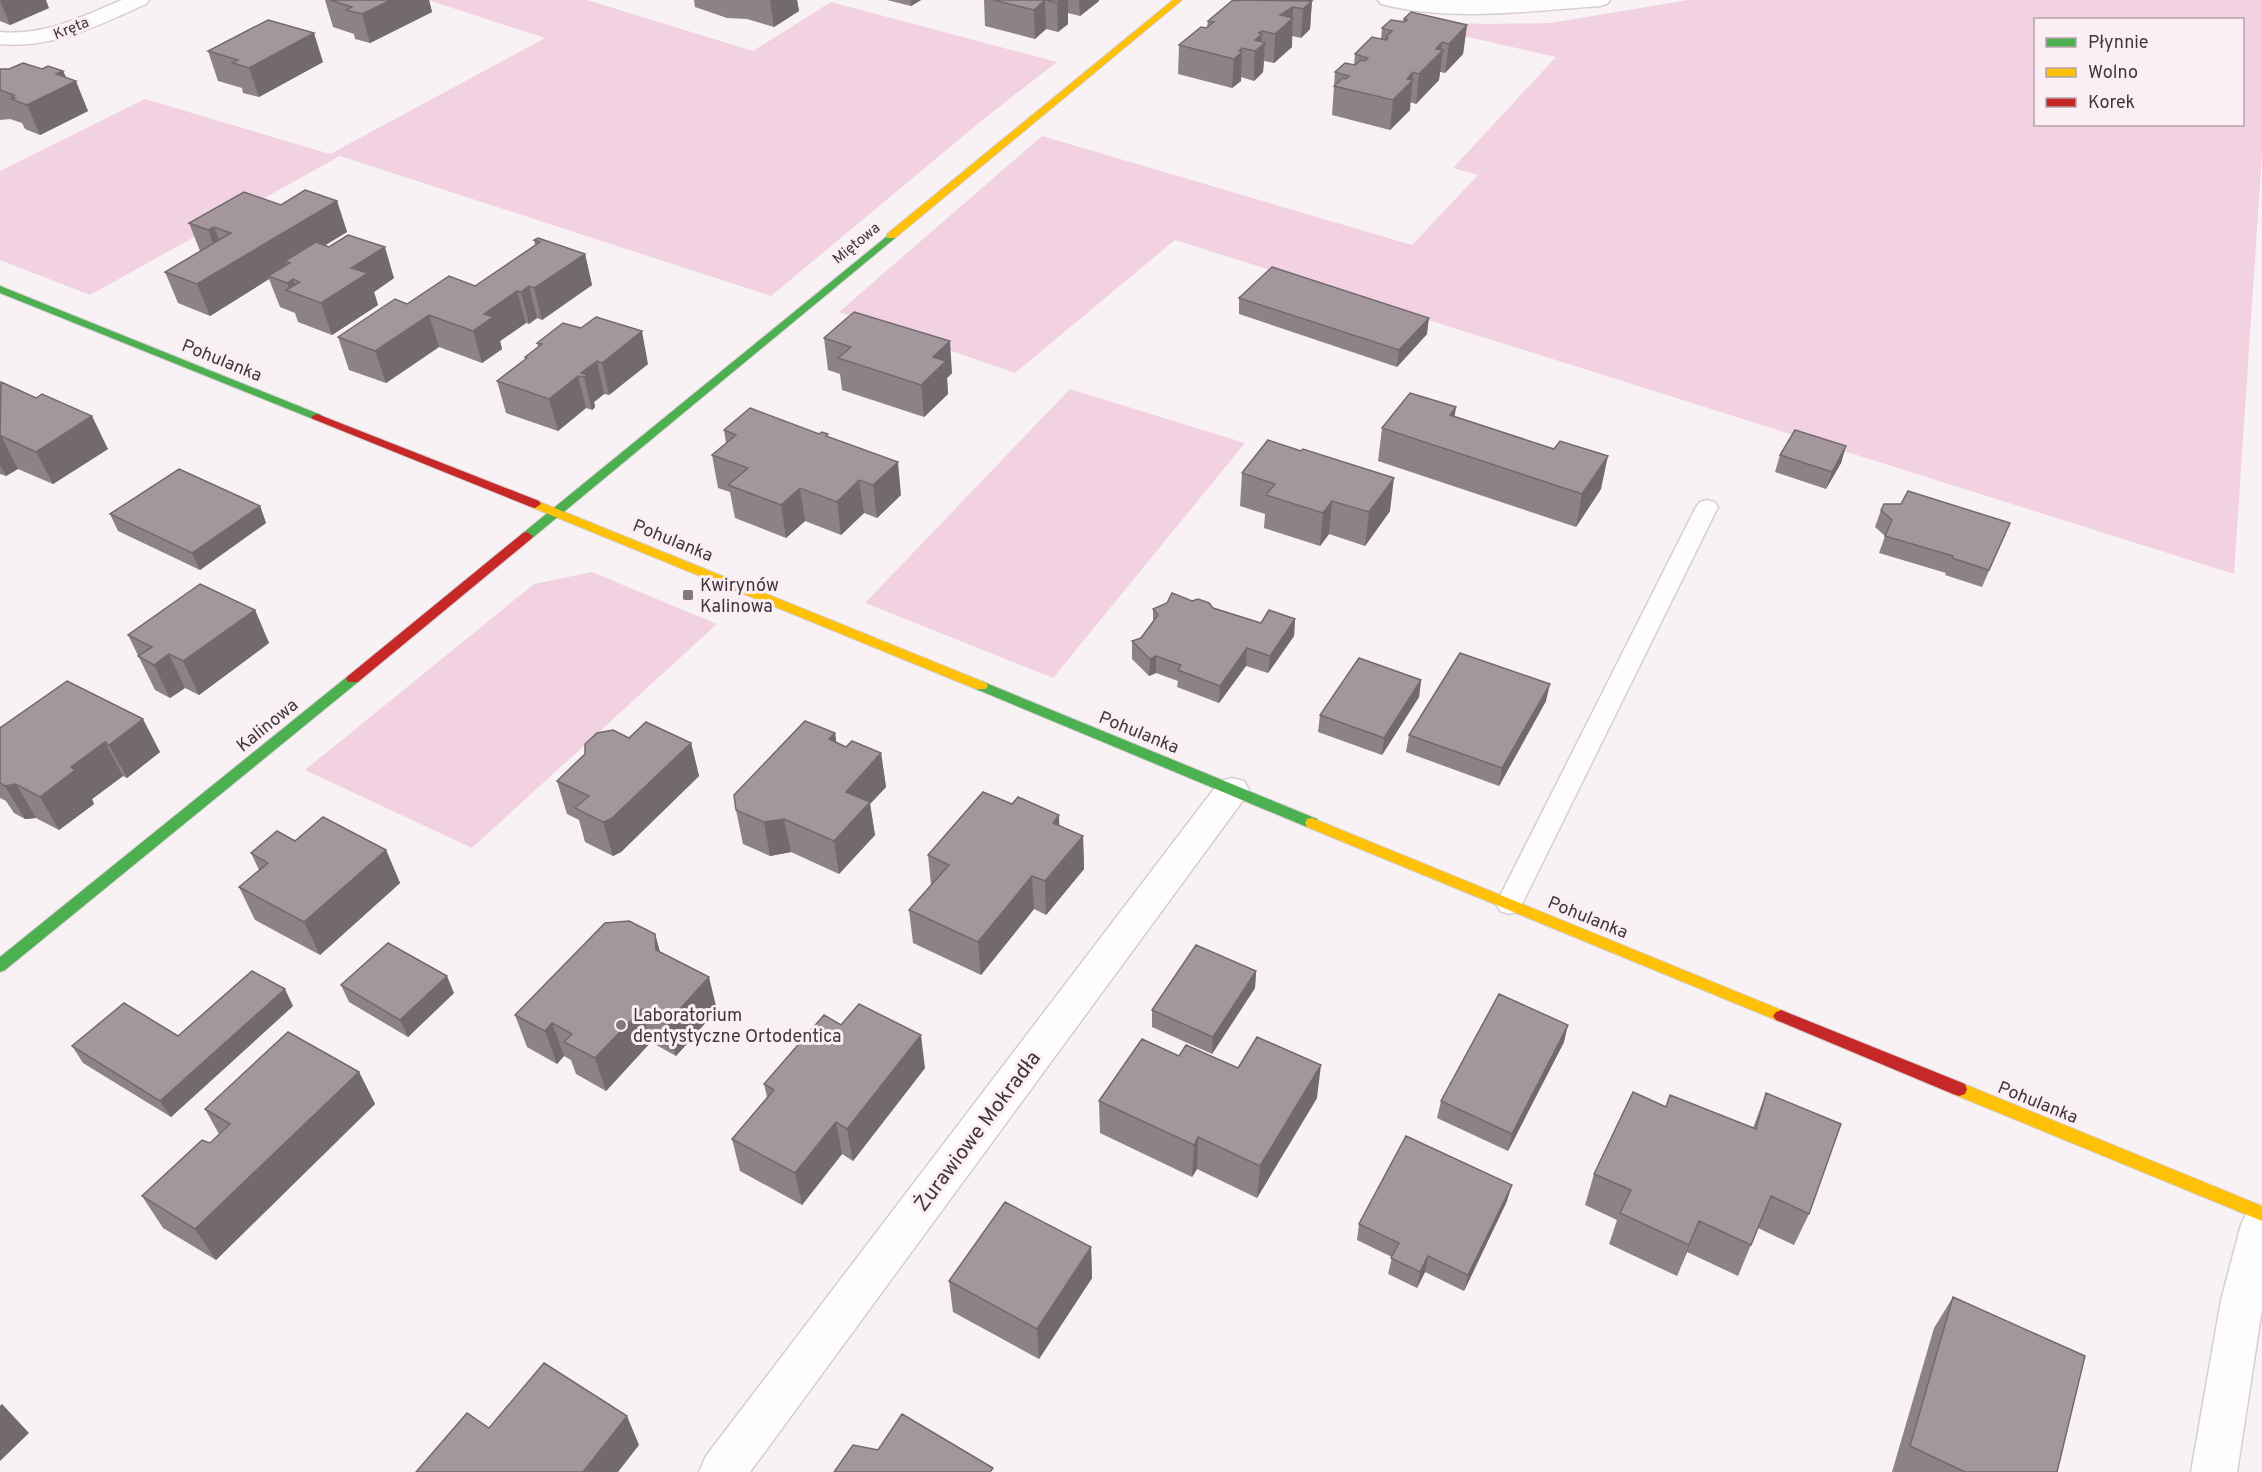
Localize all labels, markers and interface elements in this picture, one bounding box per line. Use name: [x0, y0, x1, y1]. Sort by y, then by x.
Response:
street label: Kręta: [51, 14, 92, 45]
legend: [2034, 18, 2244, 126]
text: Płynnie: [2088, 32, 2149, 55]
text: Wolno: [2088, 62, 2138, 85]
text: Korek: [2088, 92, 2135, 115]
street label: Miętowa: [829, 219, 885, 269]
street label: Pohulanka: [178, 335, 265, 388]
street label: Pohulanka: [629, 515, 716, 568]
place label: Kwirynów Kalinowa: [700, 575, 779, 619]
marker: Kwirynów Kalinowa: [681, 588, 695, 602]
street label: Kalinowa: [232, 694, 303, 758]
street label: Pohulanka: [1095, 707, 1182, 760]
street label: Pohulanka: [1544, 892, 1631, 945]
place label: Laboratorium dentystyczne Ortodentica: [633, 1005, 841, 1049]
marker: Laboratorium dentystyczne Ortodentica: [614, 1018, 628, 1032]
street label: Żurawiowe Mokradła: [909, 1046, 1047, 1218]
street label: Pohulanka: [1994, 1077, 2081, 1130]

